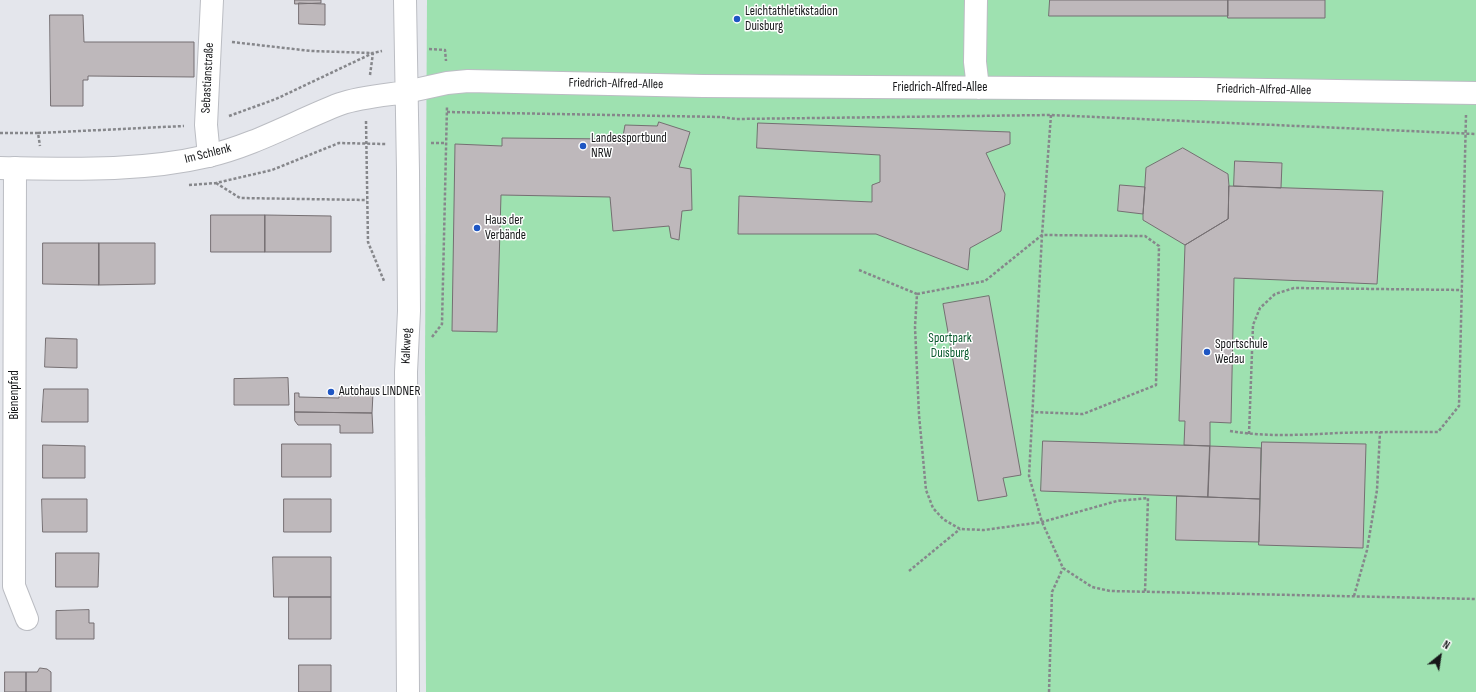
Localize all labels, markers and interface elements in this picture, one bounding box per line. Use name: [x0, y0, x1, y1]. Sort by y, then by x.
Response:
place label: Leichtathletikstadion Duisburg: [745, 4, 838, 35]
marker: Leichtathletikstadion Duisburg: [732, 14, 742, 24]
street label: Sebastianstraße: [198, 42, 218, 114]
street label: Friedrich-Alfred-Allee: [568, 75, 664, 93]
street label: Friedrich-Alfred-Allee: [893, 80, 987, 96]
street label: Friedrich-Alfred-Allee: [1216, 81, 1312, 99]
place label: Landessportbund NRW: [591, 131, 667, 162]
street label: Im Schlenk: [183, 141, 233, 167]
marker: Landessportbund NRW: [578, 141, 588, 151]
place label: Haus der Verbände: [485, 213, 526, 244]
marker: Haus der Verbände: [472, 223, 482, 233]
street label: Kalkweg: [399, 328, 415, 364]
park label: Sportpark Duisburg: [928, 331, 972, 362]
place label: Sportschule Wedau: [1215, 337, 1268, 368]
marker: Sportschule Wedau: [1202, 347, 1212, 357]
street label: Bienenpfad: [7, 370, 23, 420]
place label: Autohaus LINDNER: [339, 384, 420, 400]
marker: Autohaus LINDNER: [326, 387, 336, 397]
north arrow: [1420, 636, 1460, 676]
text: N: [1440, 638, 1452, 652]

